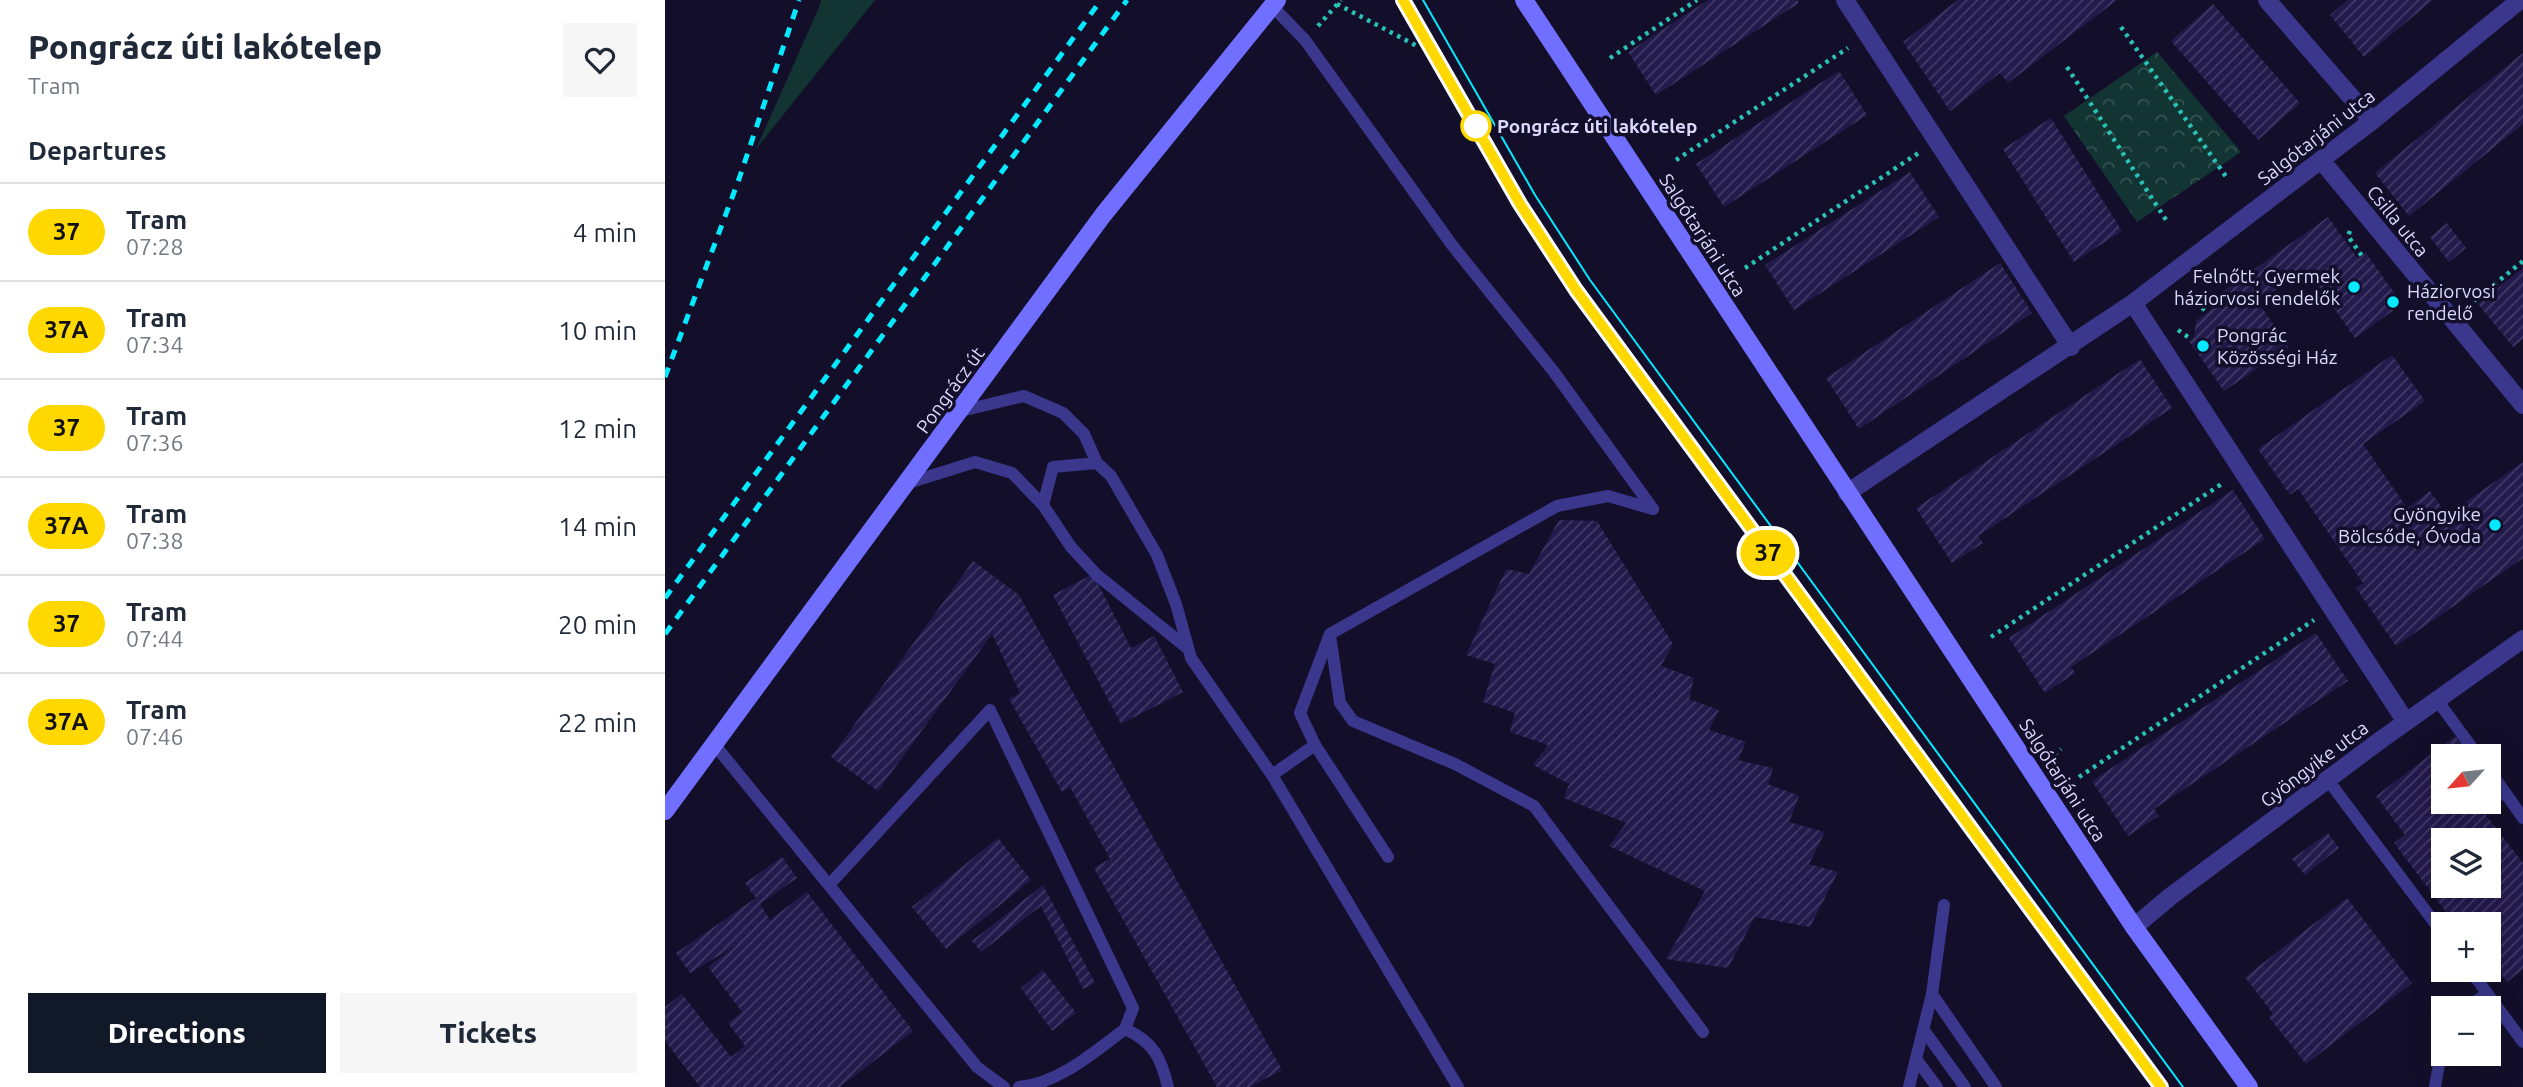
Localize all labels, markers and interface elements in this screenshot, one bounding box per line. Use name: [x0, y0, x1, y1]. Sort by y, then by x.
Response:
button: heart: [563, 23, 637, 97]
text: Pongrácz úti lakótelep: [28, 28, 382, 65]
text: Tram: [28, 73, 80, 98]
street label: Salgótarjáni utca: [2253, 85, 2379, 189]
marker: Pongrácz úti lakótelep: [1461, 111, 1491, 141]
place label: Pongrácz úti lakótelep: [1497, 115, 1697, 137]
text: Departures: [28, 136, 166, 165]
street label: Salgótarjáni utca: [1655, 169, 1751, 301]
street label: Csilla utca: [2363, 181, 2433, 261]
text: Tram: [126, 205, 187, 234]
text: 37: [53, 218, 80, 245]
text: 4 min: [573, 218, 637, 247]
text: 07:28: [126, 234, 184, 259]
place label: Felnőtt, Gyermek háziorvosi rendelők: [2174, 265, 2340, 309]
marker: Felnőtt, Gyermek háziorvosi rendelők: [2346, 279, 2362, 295]
place label: Háziorvosi rendelő: [2407, 280, 2495, 324]
marker: Háziorvosi rendelő: [2385, 294, 2401, 310]
text: Tram: [126, 303, 187, 332]
text: 37A: [45, 316, 88, 343]
text: 10 min: [558, 316, 637, 345]
place label: Pongrác Közösségi Ház: [2217, 324, 2338, 368]
text: 07:34: [126, 332, 184, 357]
marker: Pongrác Közösségi Ház: [2195, 338, 2211, 354]
street label: Pongrácz út: [911, 342, 989, 437]
text: Tram: [126, 401, 187, 430]
text: 37: [53, 414, 80, 441]
text: 12 min: [558, 414, 637, 443]
text: 07:36: [126, 430, 184, 455]
text: Tram: [126, 499, 187, 528]
place label: Gyöngyike Bölcsőde, Óvoda: [2338, 503, 2481, 547]
text: 37A: [45, 512, 88, 539]
text: 14 min: [558, 512, 637, 541]
marker: Gyöngyike Bölcsőde, Óvoda: [2487, 517, 2503, 533]
text: 07:38: [126, 528, 184, 553]
line badge: 37: [1737, 530, 1799, 576]
text: 37: [1754, 539, 1782, 566]
text: Tram: [126, 597, 187, 626]
text: 37: [53, 610, 80, 637]
text: 20 min: [558, 610, 637, 639]
text: 07:44: [126, 626, 184, 651]
text: Tram: [126, 695, 187, 724]
text: 37A: [45, 708, 88, 735]
text: 22 min: [558, 708, 637, 737]
street label: Salgótarjáni utca: [2015, 714, 2111, 846]
street label: Gyöngyike utca: [2256, 716, 2372, 812]
text: 07:46: [126, 724, 184, 749]
north arrow: [2431, 744, 2501, 814]
map controls: [2431, 744, 2501, 1066]
button: layers: [2431, 828, 2501, 898]
button: +: [2431, 912, 2501, 982]
button: Directions: [28, 993, 326, 1073]
button: Tickets: [340, 993, 637, 1073]
button: −: [2431, 996, 2501, 1066]

